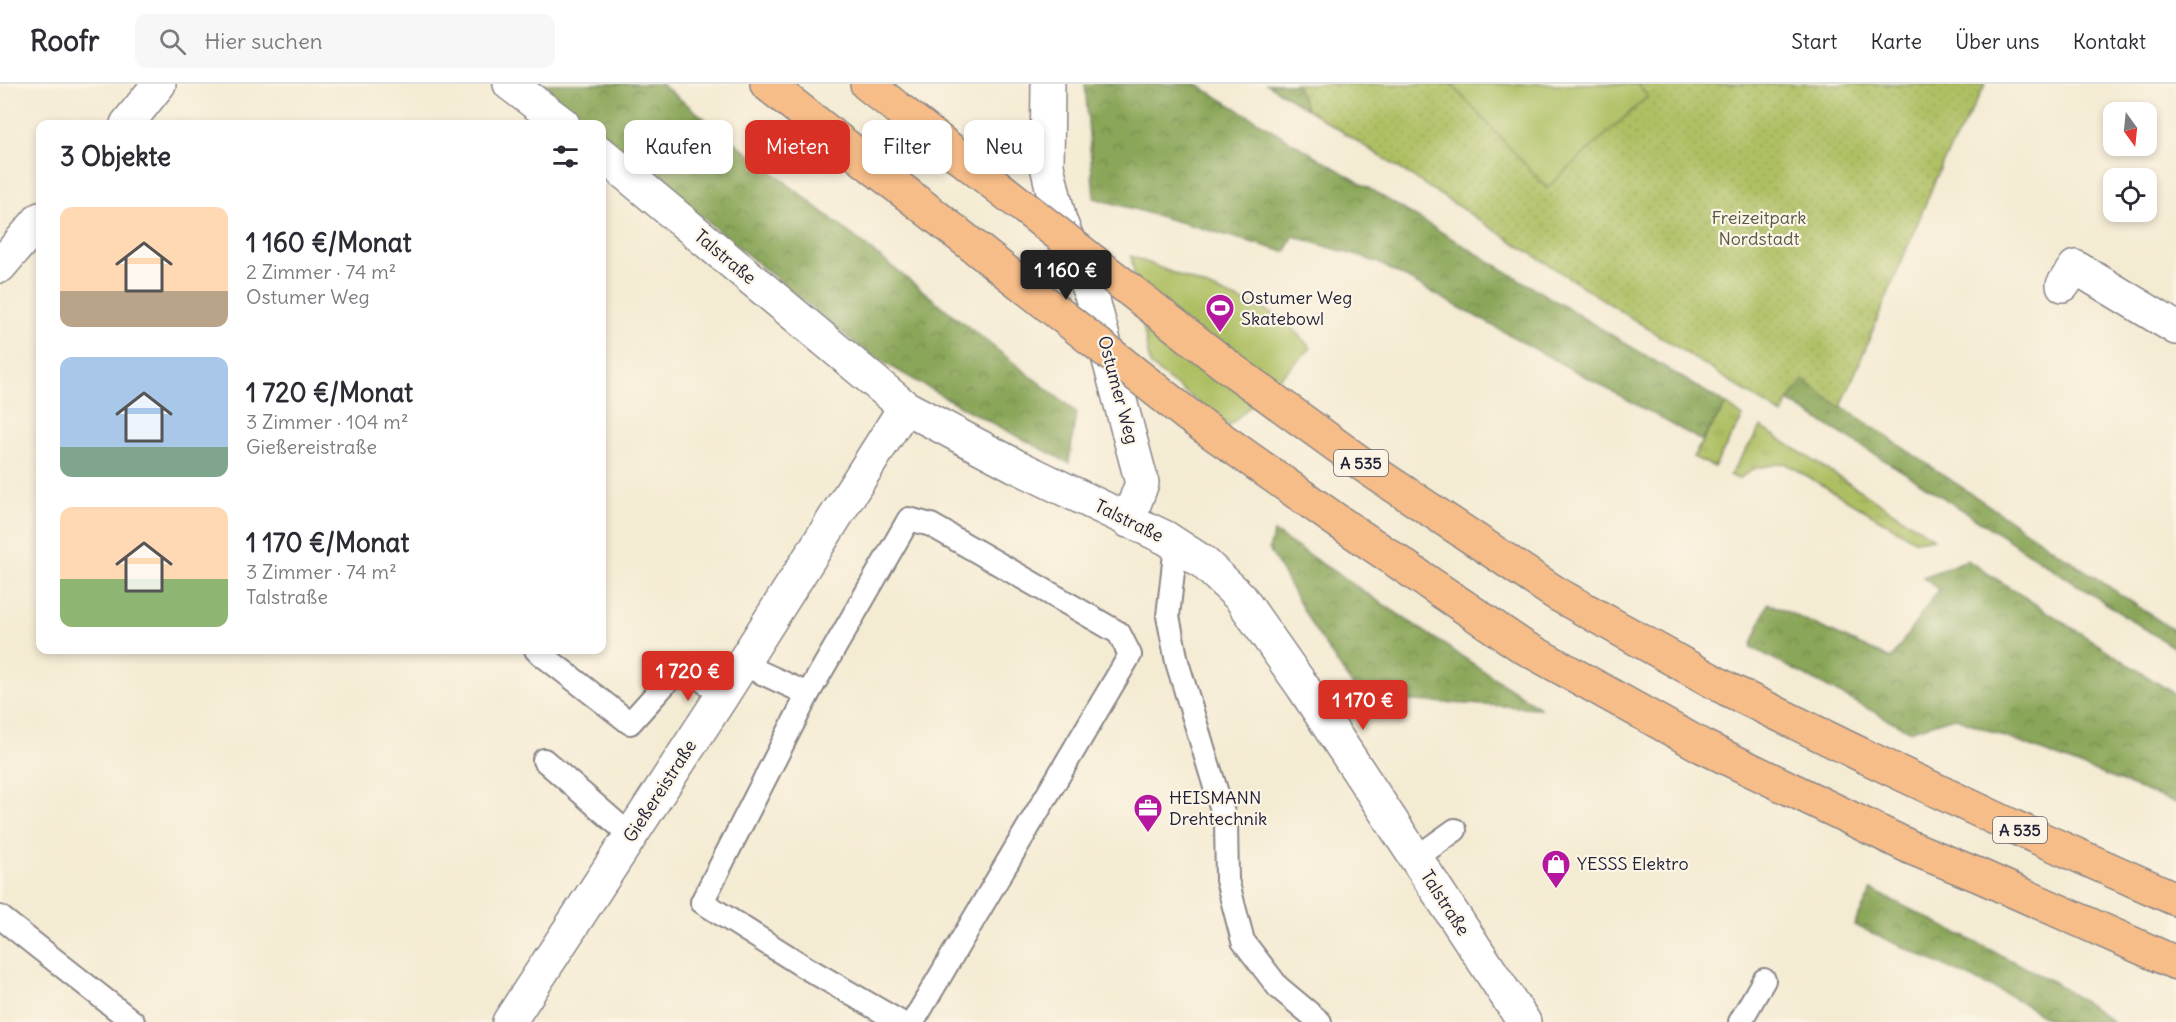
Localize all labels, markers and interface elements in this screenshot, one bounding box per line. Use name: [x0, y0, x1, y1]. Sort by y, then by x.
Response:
search box: [135, 14, 555, 68]
text: Roofr: [30, 23, 99, 59]
icon: search: [156, 25, 189, 58]
text: Hier suchen: [204, 27, 323, 55]
text: Start: [1791, 28, 1837, 55]
text: Karte: [1870, 28, 1922, 55]
text: Über uns: [1955, 28, 2040, 55]
text: Kontakt: [2073, 28, 2146, 55]
north arrow: [2103, 102, 2157, 156]
map controls: [2103, 102, 2157, 222]
chip: Kaufen: [624, 120, 733, 174]
chip: Mieten: [745, 120, 850, 174]
chip: Filter: [862, 120, 952, 174]
chip: Neu: [964, 120, 1044, 174]
text: 3 Objekte: [60, 140, 171, 173]
icon: filters: [549, 140, 582, 173]
button: locate: [2103, 168, 2157, 222]
park label: Freizeitpark Nordstadt: [1711, 206, 1807, 250]
street label: Talstraße: [690, 224, 761, 289]
text: 1 160 €/Monat: [246, 226, 411, 259]
icon: home: [108, 231, 180, 303]
pin: 1 160 €: [1011, 250, 1121, 301]
text: 1 160 €: [1035, 257, 1097, 282]
text: 2 Zimmer · 74 m²: [246, 259, 396, 284]
text: Ostumer Weg: [246, 284, 370, 309]
place label: Ostumer Weg Skatebowl: [1241, 286, 1352, 330]
sports icon: Ostumer Weg Skatebowl: [1204, 292, 1236, 334]
street label: Ostumer Weg: [1093, 333, 1144, 447]
text: 1 720 €/Monat: [246, 376, 413, 409]
icon: home: [108, 381, 180, 453]
text: 3 Zimmer · 104 m²: [246, 409, 408, 434]
text: Gießereistraße: [246, 434, 377, 459]
road number: A 535: [1334, 450, 1388, 476]
street label: Talstraße: [1091, 494, 1167, 547]
text: 1 170 €/Monat: [246, 526, 409, 559]
icon: home: [108, 531, 180, 603]
text: 3 Zimmer · 74 m²: [246, 559, 397, 584]
text: Talstraße: [246, 584, 328, 609]
pin: 1 720 €: [633, 651, 743, 702]
text: 1 720 €: [656, 658, 720, 683]
pin: 1 170 €: [1308, 680, 1418, 731]
text: 1 170 €: [1332, 687, 1394, 712]
street label: Gießereistraße: [618, 735, 701, 846]
place label: HEISMANN Drehtechnik: [1169, 786, 1267, 830]
office icon: HEISMANN Drehtechnik: [1132, 792, 1164, 834]
road number: A 535: [1993, 817, 2047, 843]
shop icon: YESSS Elektro: [1540, 848, 1572, 890]
place label: YESSS Elektro: [1577, 852, 1689, 875]
street label: Talstraße: [1416, 866, 1475, 940]

